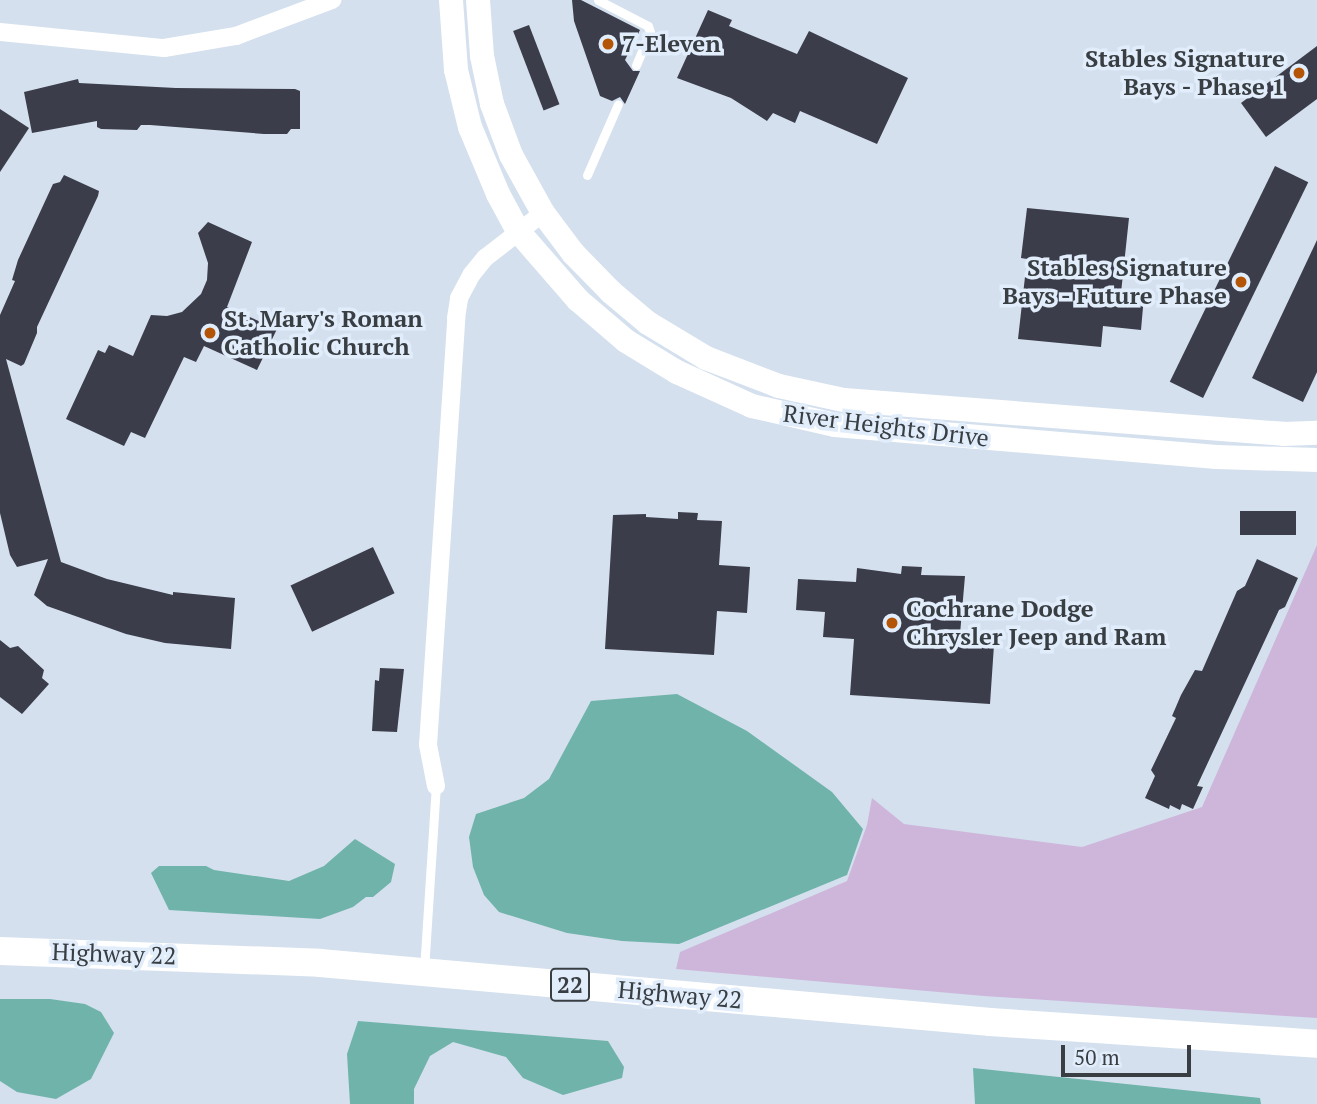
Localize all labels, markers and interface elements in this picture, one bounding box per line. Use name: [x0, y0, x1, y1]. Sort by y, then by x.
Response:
place label: 7-Eleven: [622, 30, 721, 58]
marker: 7-Eleven: [600, 36, 616, 52]
place label: Stables Signature Bays - Phase 1: [1085, 45, 1285, 101]
marker: Stables Signature Bays - Phase 1: [1291, 65, 1307, 81]
place label: Stables Signature Bays - Future Phase: [1001, 254, 1227, 310]
marker: Stables Signature Bays - Future Phase: [1233, 274, 1249, 290]
place label: St. Mary's Roman Catholic Church: [224, 305, 424, 361]
marker: St. Mary's Roman Catholic Church: [202, 325, 218, 341]
street label: River Heights Drive: [781, 399, 991, 453]
place label: Cochrane Dodge Chrysler Jeep and Ram: [906, 595, 1166, 651]
marker: Cochrane Dodge Chrysler Jeep and Ram: [884, 615, 900, 631]
street label: Highway 22: [51, 937, 177, 971]
road number: 22: [549, 966, 591, 1004]
street label: Highway 22: [617, 975, 743, 1015]
scale bar: [1065, 1030, 1194, 1074]
text: 50 m: [1074, 1043, 1120, 1071]

